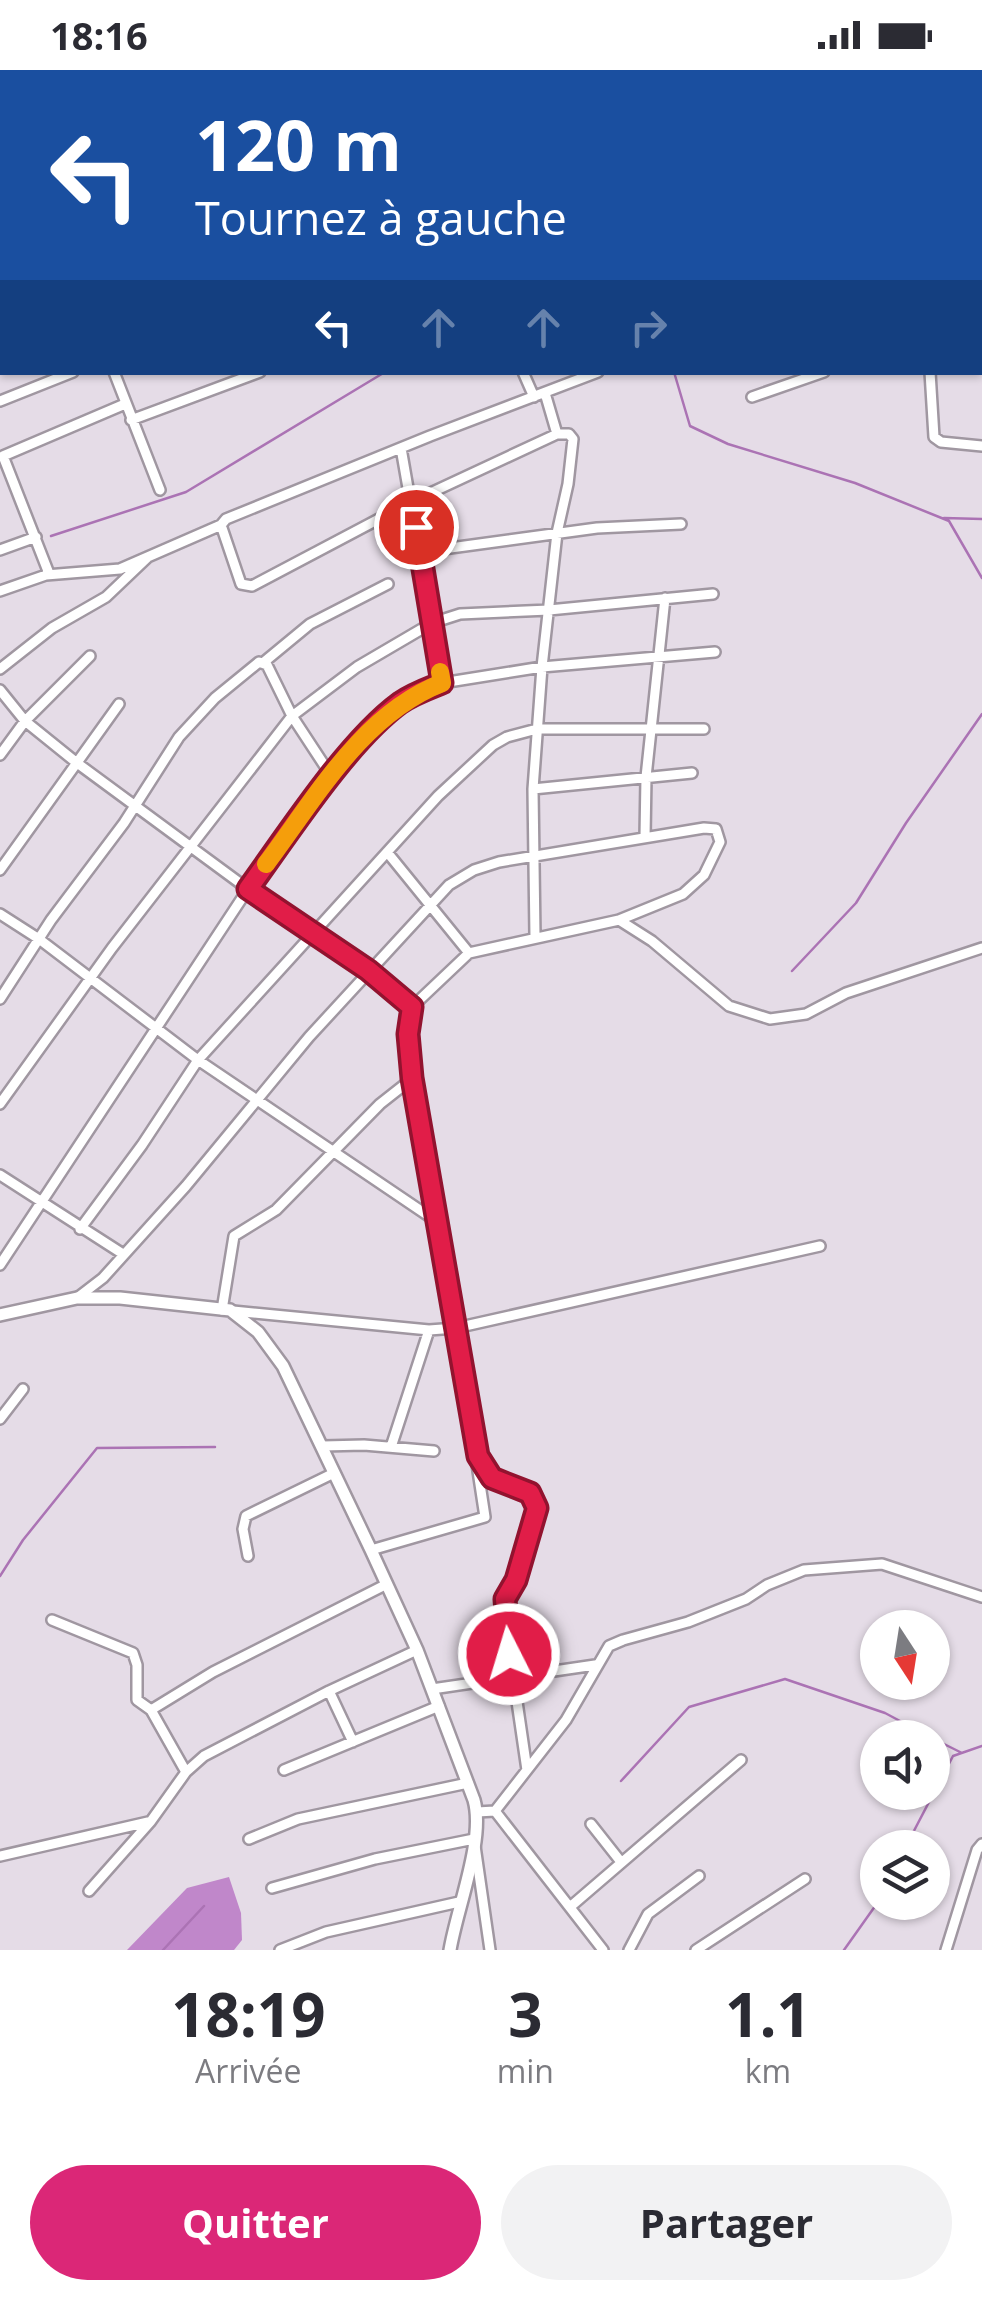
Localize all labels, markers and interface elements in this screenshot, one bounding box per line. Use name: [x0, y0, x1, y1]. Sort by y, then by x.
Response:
text: 18:16: [50, 9, 148, 61]
text: 120 m: [195, 96, 402, 192]
icon: left: [30, 110, 160, 240]
text: Tournez à gauche: [195, 187, 567, 248]
icon: left: [306, 300, 361, 355]
icon: ahead: [411, 300, 466, 355]
icon: ahead: [516, 300, 571, 355]
icon: right: [621, 300, 676, 355]
pin: [374, 485, 459, 570]
icon: arrive: [389, 500, 444, 555]
position arrow: [457, 1602, 561, 1706]
north arrow: [860, 1610, 950, 1700]
map controls: [860, 1610, 950, 1920]
button: sound: [860, 1720, 950, 1810]
button: layers: [860, 1830, 950, 1920]
text: 18:19: [171, 1973, 325, 2055]
text: 3: [508, 1973, 542, 2055]
text: 1.1: [725, 1973, 811, 2055]
text: Arrivée: [195, 2049, 302, 2092]
text: min: [497, 2049, 554, 2092]
text: km: [745, 2049, 791, 2092]
button: Quitter: [30, 2165, 481, 2280]
button: Partager: [501, 2165, 952, 2280]

